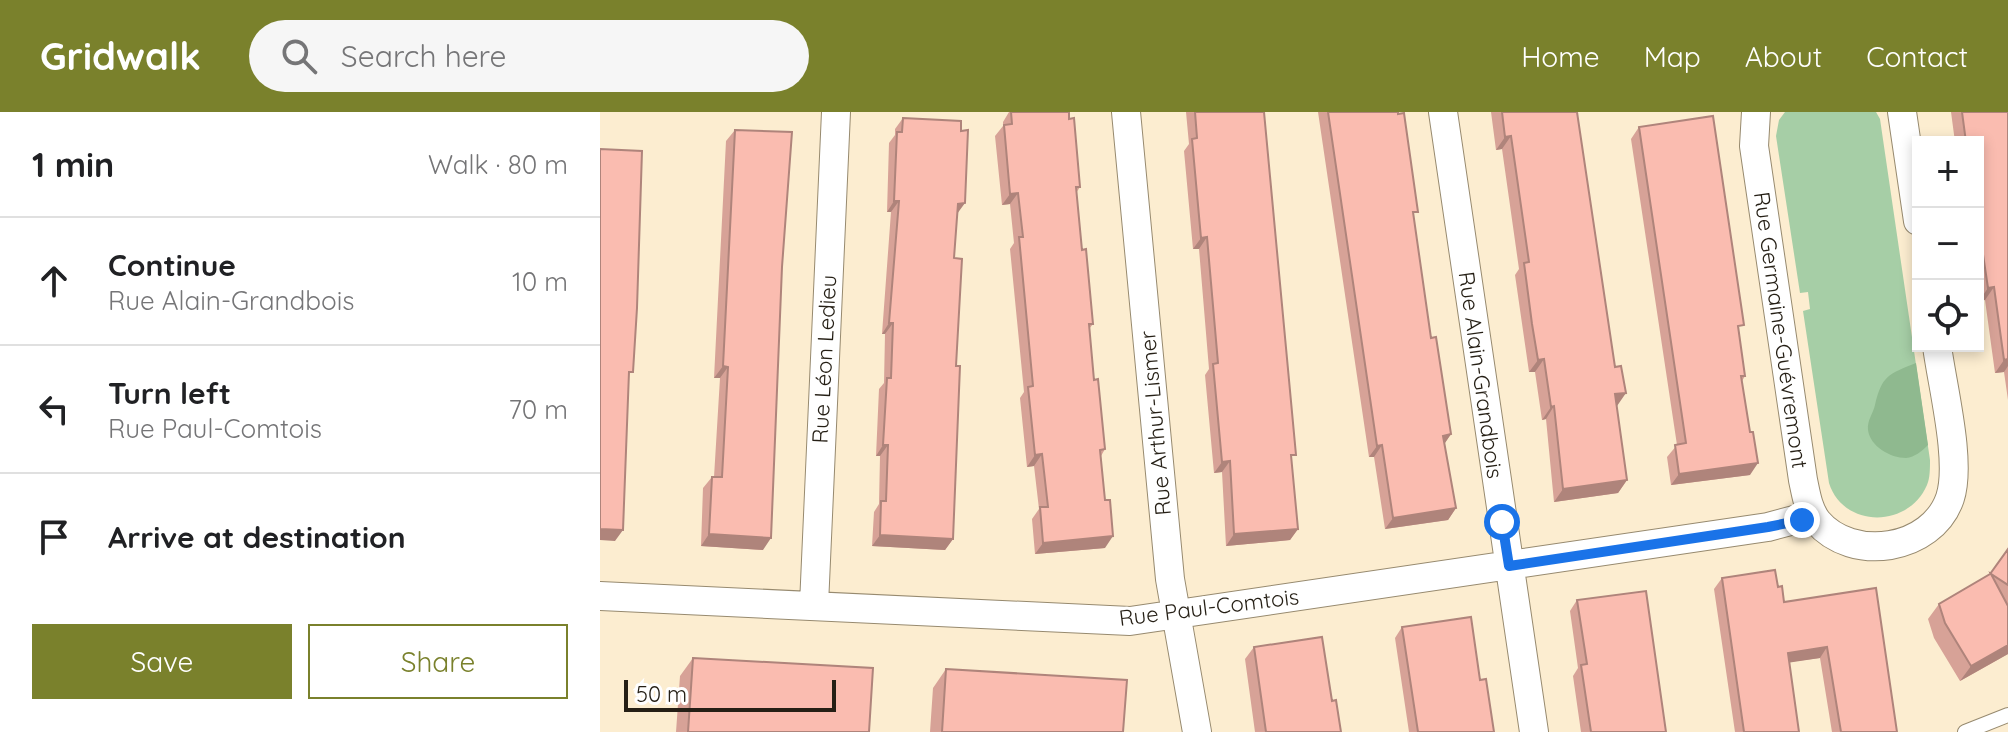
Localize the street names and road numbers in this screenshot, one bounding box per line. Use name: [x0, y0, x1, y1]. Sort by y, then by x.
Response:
street label: Rue Germaine-Guévremont: [1748, 190, 1814, 470]
street label: Rue Alain-Grandbois: [1453, 270, 1509, 480]
street label: Rue Léon Ledieu: [806, 274, 842, 444]
street label: Rue Arthur-Lismer: [1133, 329, 1177, 517]
street label: Rue Paul-Comtois: [1117, 582, 1301, 632]

